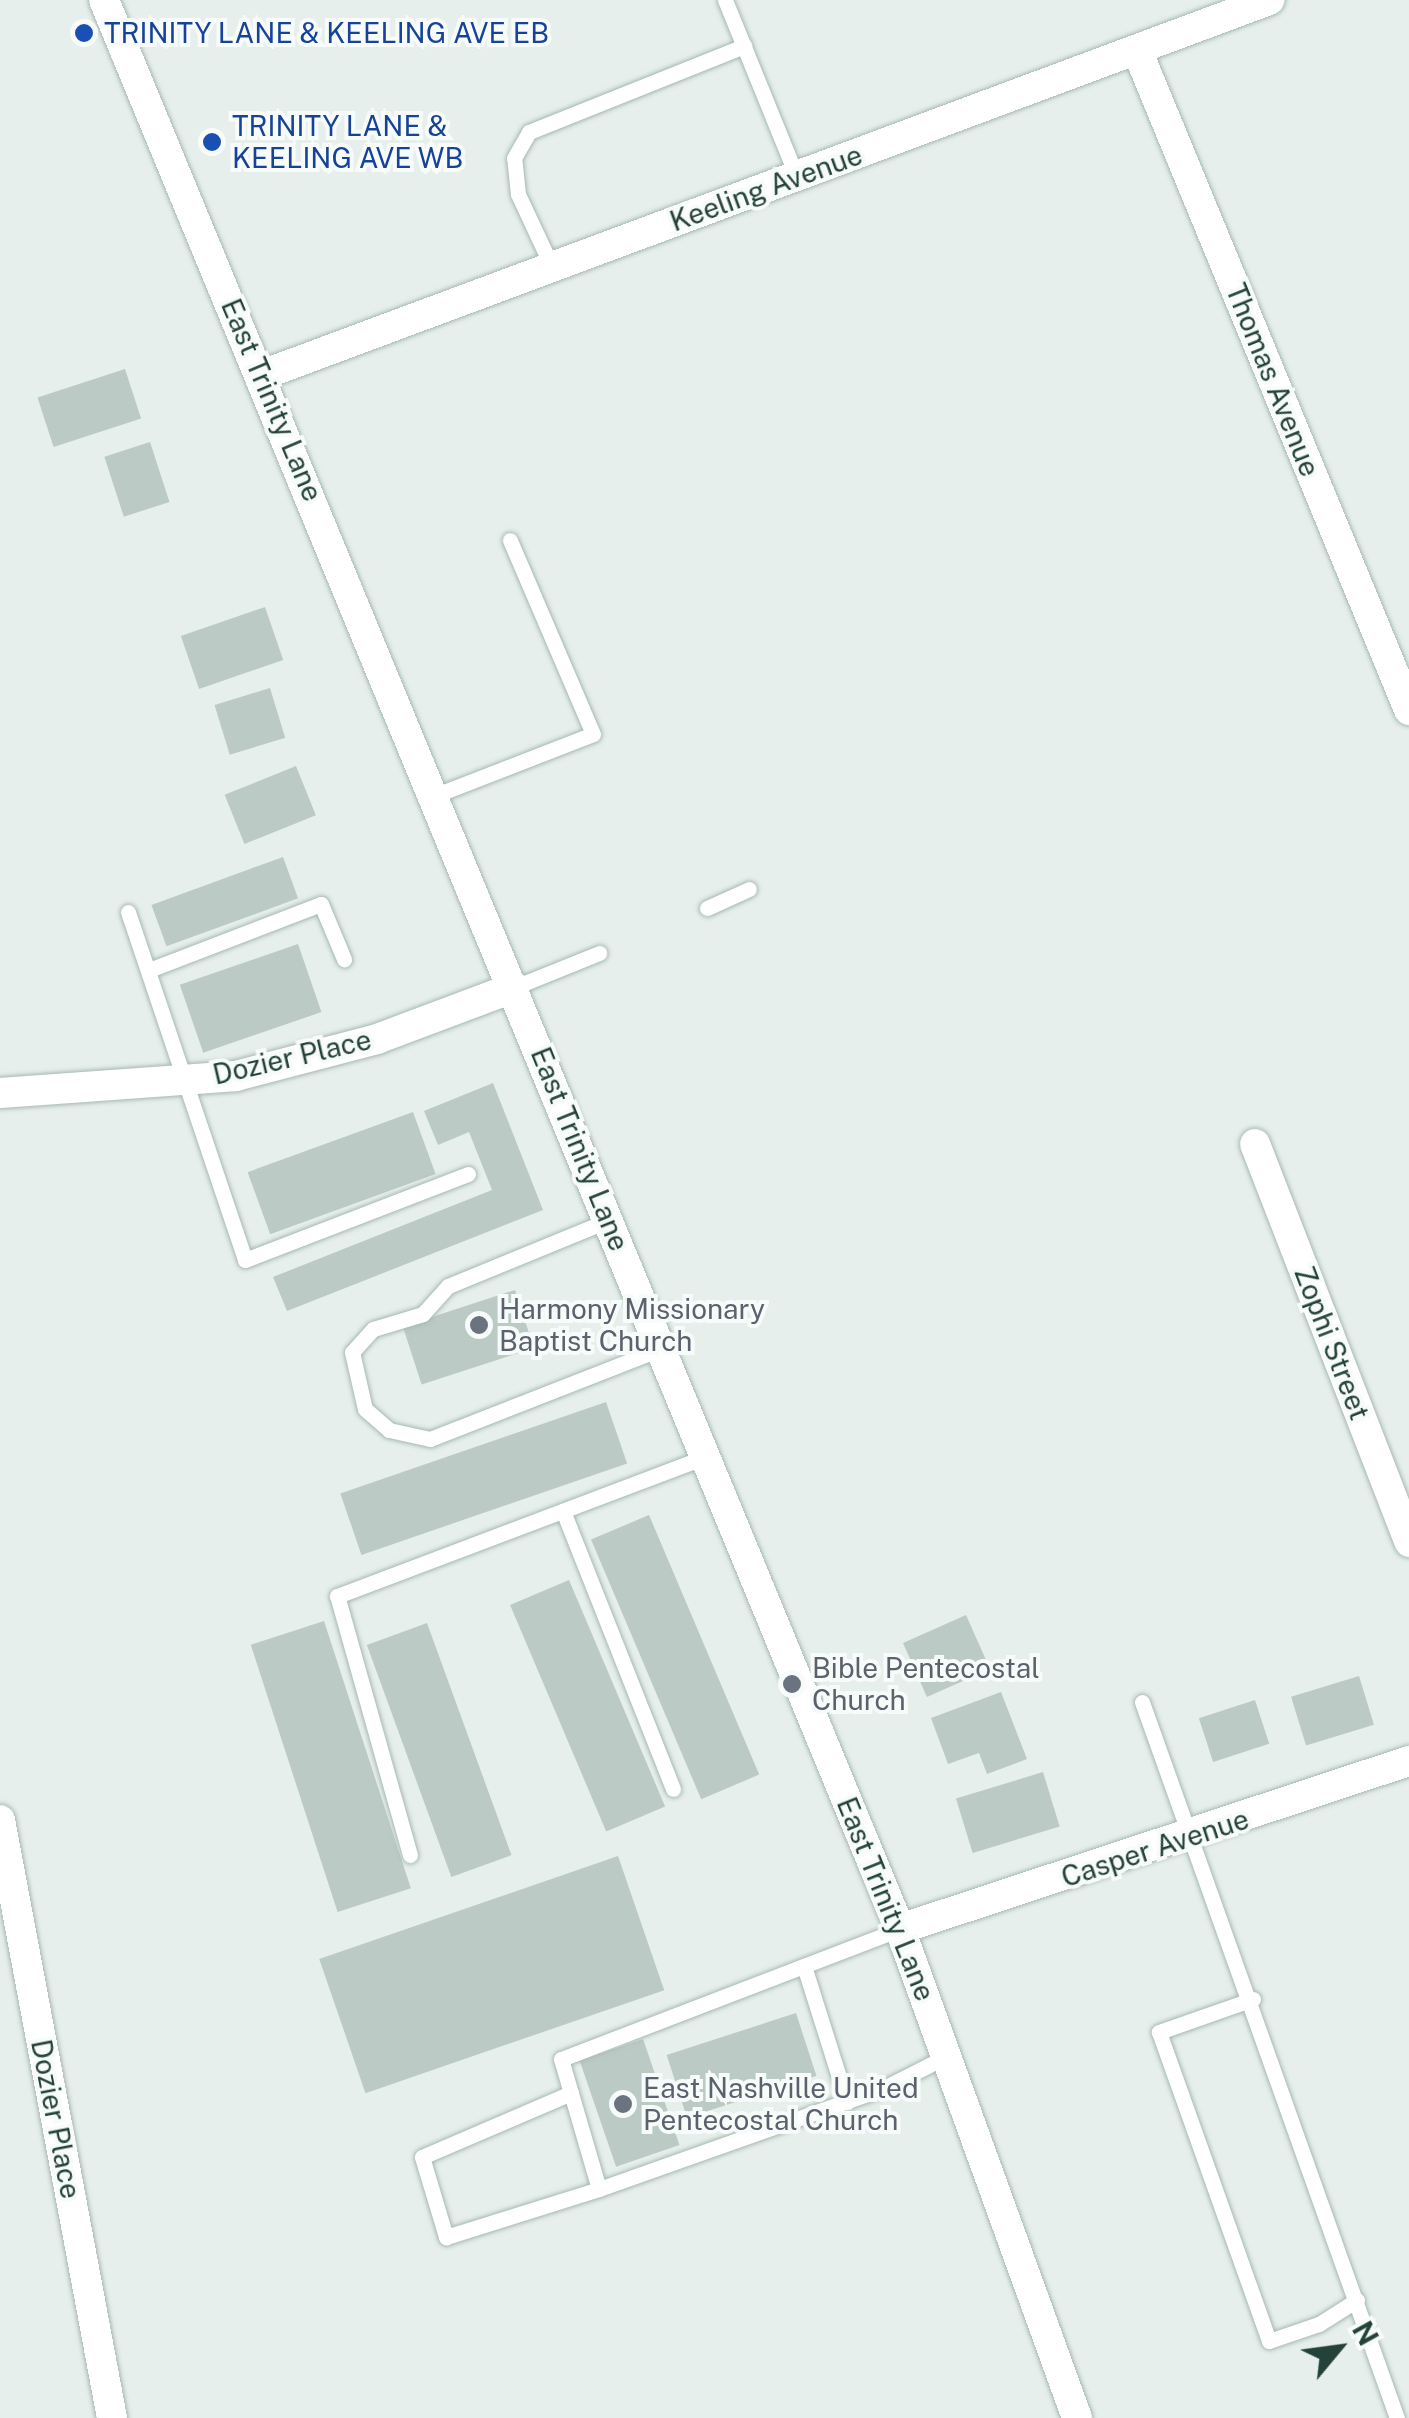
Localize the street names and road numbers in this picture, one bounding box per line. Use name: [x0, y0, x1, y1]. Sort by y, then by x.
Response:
street label: Keeling Avenue: [665, 138, 867, 238]
street label: Thomas Avenue: [1219, 279, 1327, 481]
street label: East Trinity Lane: [214, 294, 330, 506]
street label: Dozier Place: [210, 1022, 374, 1092]
street label: East Trinity Lane: [524, 1042, 636, 1256]
street label: Zophi Street: [1287, 1262, 1377, 1424]
street label: East Trinity Lane: [830, 1792, 942, 2006]
street label: Casper Avenue: [1057, 1802, 1253, 1894]
street label: Dozier Place: [24, 2036, 88, 2202]

